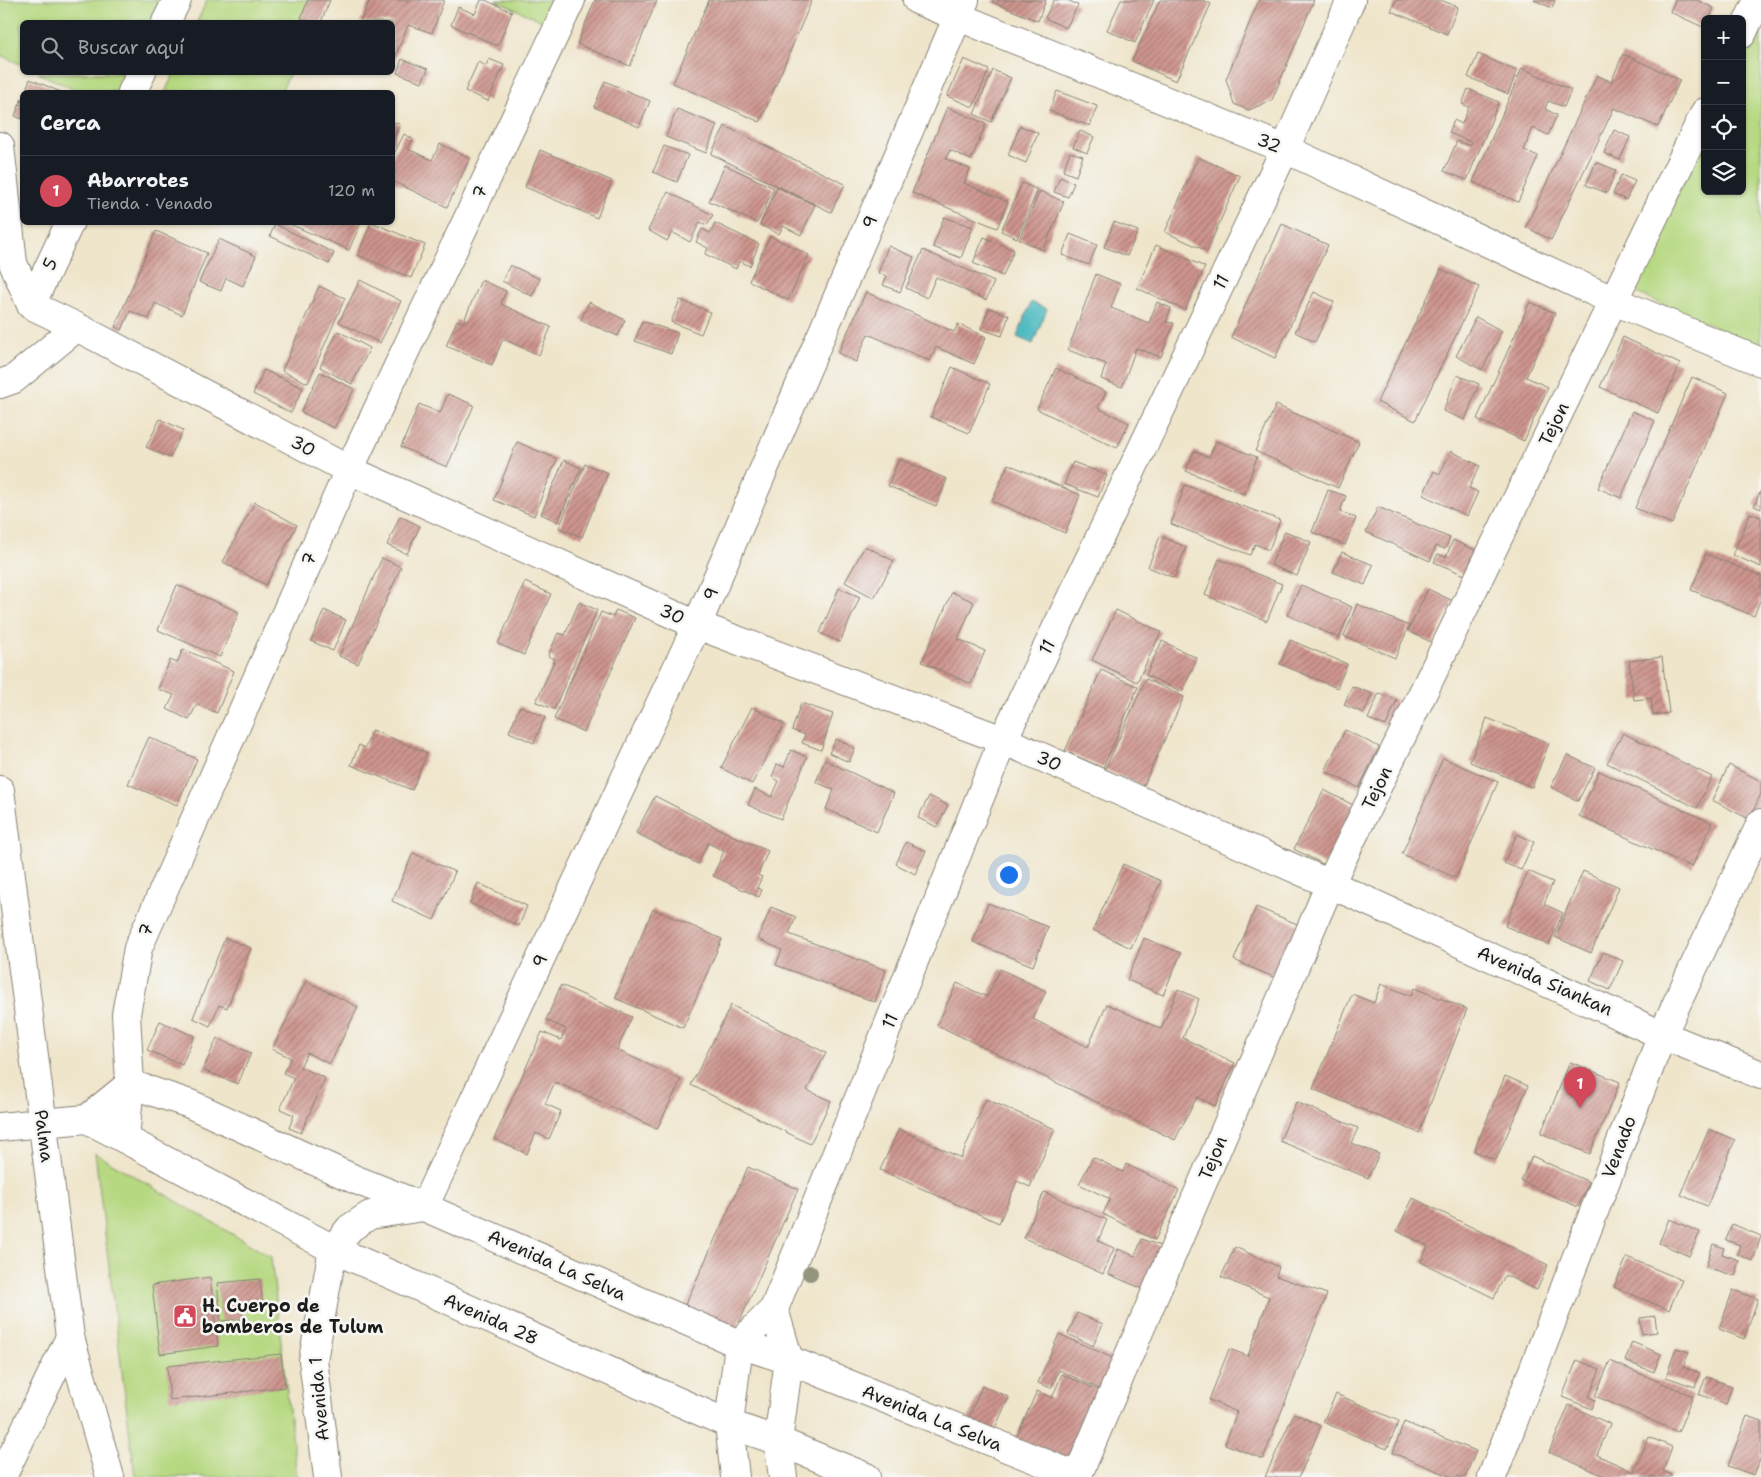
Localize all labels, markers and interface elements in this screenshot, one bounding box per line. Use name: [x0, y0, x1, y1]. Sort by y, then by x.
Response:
map controls: [1701, 15, 1746, 195]
button: +: [1701, 15, 1746, 60]
search box: [20, 20, 395, 75]
icon: search: [38, 34, 66, 62]
text: Buscar aquí: [78, 35, 184, 60]
button: −: [1701, 60, 1746, 105]
button: locate: [1701, 105, 1746, 150]
text: Cerca: [40, 109, 101, 137]
street label: 32: [1253, 127, 1285, 159]
button: layers: [1701, 150, 1746, 195]
text: Abarrotes: [87, 168, 189, 193]
text: 1: [52, 180, 60, 201]
text: 120 m: [328, 180, 375, 201]
street label: 7: [466, 181, 494, 203]
text: Tienda · Venado: [87, 193, 213, 214]
street label: 9: [856, 212, 884, 232]
street label: 5: [37, 254, 63, 274]
street label: 11: [1207, 270, 1235, 294]
street label: Tejon: [1533, 398, 1575, 450]
street label: 30: [286, 430, 320, 462]
street label: 7: [295, 548, 323, 570]
street label: 9: [697, 584, 725, 604]
street label: 30: [656, 598, 688, 630]
street label: 11: [1033, 635, 1061, 659]
street label: 30: [1033, 745, 1065, 777]
street label: Tejon: [1356, 762, 1398, 814]
your location: [996, 862, 1022, 888]
street label: 7: [132, 919, 160, 941]
street label: Avenida Siankan: [1474, 940, 1616, 1022]
street label: 9: [526, 950, 554, 972]
street label: 11: [876, 1010, 904, 1032]
pin: 1: [1564, 1067, 1596, 1108]
street label: Palma: [29, 1108, 59, 1164]
street label: Venado: [1596, 1112, 1642, 1182]
street label: Tejon: [1193, 1132, 1233, 1184]
street label: Avenida La Selva: [484, 1224, 630, 1306]
street label: Avenida 28: [440, 1287, 542, 1351]
place label: H. Cuerpo de bomberos de Tulum: [202, 1294, 384, 1339]
public building icon: H. Cuerpo de bomberos de Tulum: [172, 1303, 198, 1329]
street label: Avenida 1: [303, 1356, 335, 1442]
street label: Avenida La Selva: [858, 1379, 1006, 1457]

